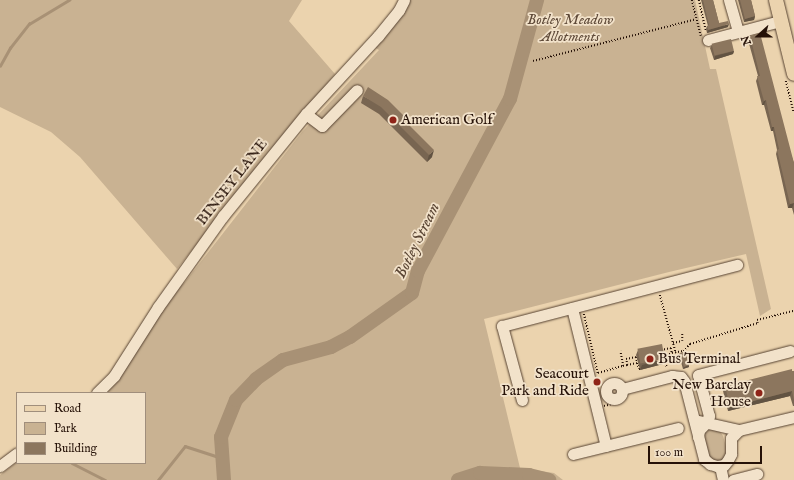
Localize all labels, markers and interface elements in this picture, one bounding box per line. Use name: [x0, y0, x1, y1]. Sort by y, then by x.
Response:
park label: Botley Meadow Allotments: [527, 10, 613, 45]
north arrow: [738, 16, 778, 56]
text: N: [739, 33, 755, 47]
place label: American Golf: [401, 111, 493, 129]
marker: American Golf: [388, 115, 398, 125]
street label: BINSEY LANE: [193, 135, 271, 229]
water label: Botley Stream: [391, 200, 445, 282]
place label: Bus Terminal: [658, 350, 740, 368]
marker: Bus Terminal: [645, 354, 655, 364]
place label: Seacourt Park and Ride: [501, 364, 589, 399]
place label: New Barclay House: [672, 375, 751, 410]
marker: Seacourt Park and Ride: [592, 377, 602, 387]
marker: New Barclay House: [754, 388, 764, 398]
legend: [16, 392, 146, 464]
text: Road: [54, 401, 81, 416]
text: Park: [54, 421, 77, 436]
scale bar: [650, 438, 764, 464]
text: Building: [54, 441, 97, 456]
text: 100 m: [655, 445, 683, 460]

